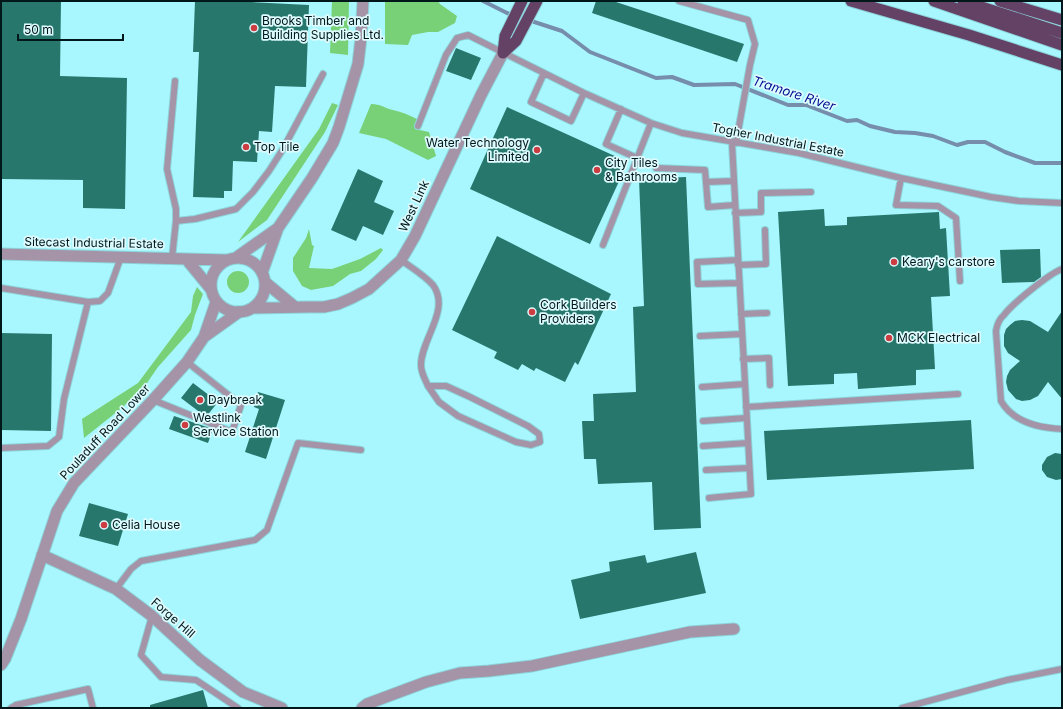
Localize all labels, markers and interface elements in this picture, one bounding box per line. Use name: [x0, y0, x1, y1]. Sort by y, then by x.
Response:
place label: Brooks Timber and Building Supplies Ltd.: [262, 13, 384, 42]
scale bar: [18, 16, 123, 42]
text: 50 m: [24, 22, 53, 37]
marker: Brooks Timber and Building Supplies Ltd.: [249, 23, 259, 33]
water label: Tramore River: [750, 72, 839, 114]
street label: Togher Industrial Estate: [711, 119, 845, 160]
place label: Water Technology Limited: [426, 135, 529, 164]
place label: Top Tile: [254, 139, 299, 154]
marker: Top Tile: [241, 142, 251, 152]
marker: Water Technology Limited: [532, 145, 542, 155]
place label: City Tiles & Bathrooms: [605, 155, 677, 184]
marker: City Tiles & Bathrooms: [592, 165, 602, 175]
street label: West Link: [395, 177, 432, 234]
street label: Sitecast Industrial Estate: [24, 234, 164, 251]
place label: Keary's carstore: [902, 254, 995, 269]
marker: Keary's carstore: [889, 257, 899, 267]
place label: Cork Builders Providers: [540, 297, 617, 326]
marker: Cork Builders Providers: [527, 307, 537, 317]
place label: MCK Electrical: [897, 330, 980, 345]
marker: MCK Electrical: [884, 333, 894, 343]
street label: Pouladuff Road Lower: [57, 380, 153, 482]
place label: Daybreak: [208, 392, 263, 407]
marker: Daybreak: [195, 395, 205, 405]
place label: Westlink Service Station: [193, 410, 279, 439]
marker: Westlink Service Station: [180, 420, 190, 430]
place label: Celia House: [112, 517, 180, 532]
marker: Celia House: [99, 520, 109, 530]
street label: Forge Hill: [148, 594, 198, 641]

